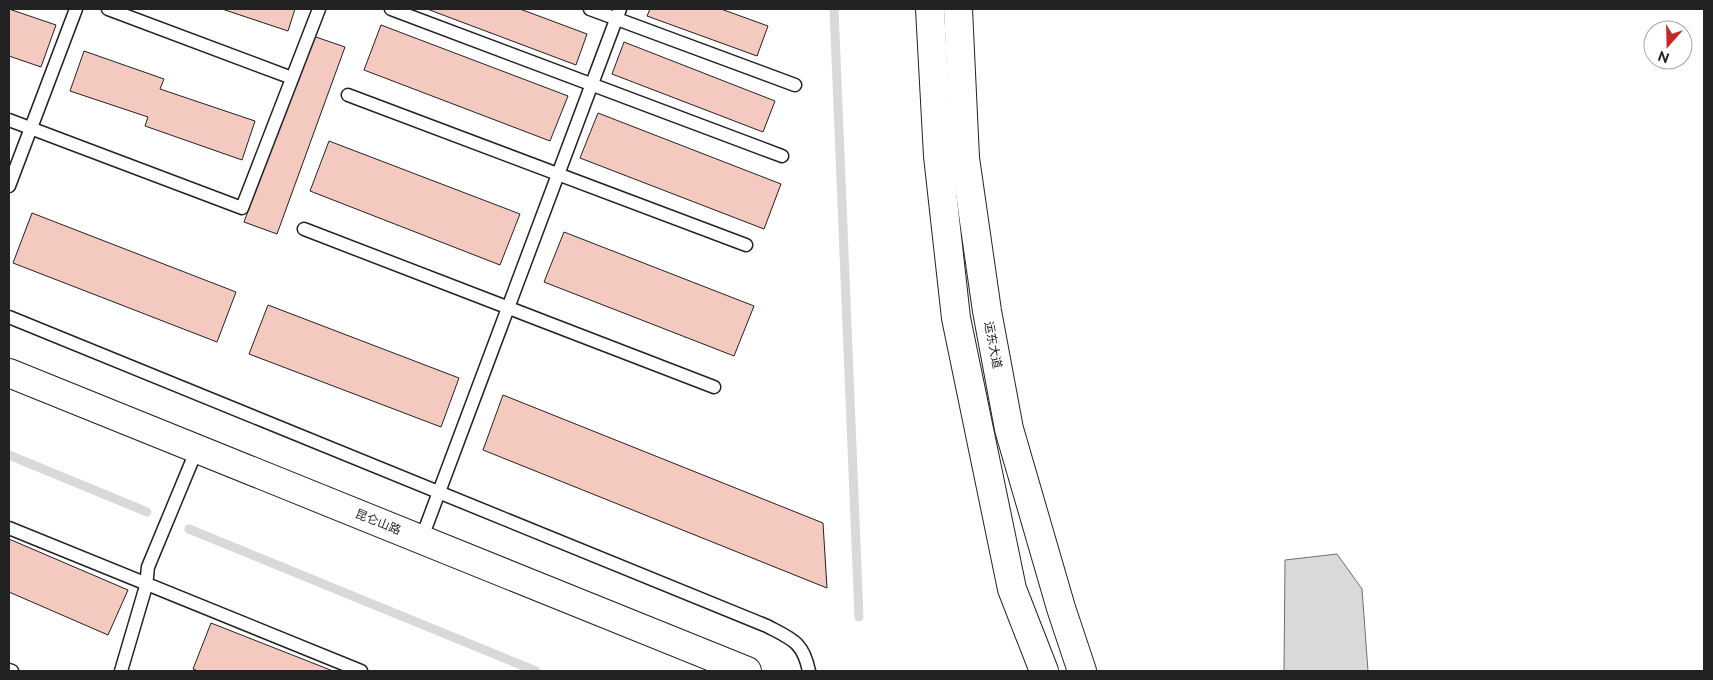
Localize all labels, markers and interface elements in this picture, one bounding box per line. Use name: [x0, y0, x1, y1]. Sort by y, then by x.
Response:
north arrow: [1643, 20, 1693, 70]
text: N: [1656, 48, 1671, 67]
street label: 运东大道: [982, 320, 1004, 370]
street label: 昆仑山路: [353, 507, 403, 537]

